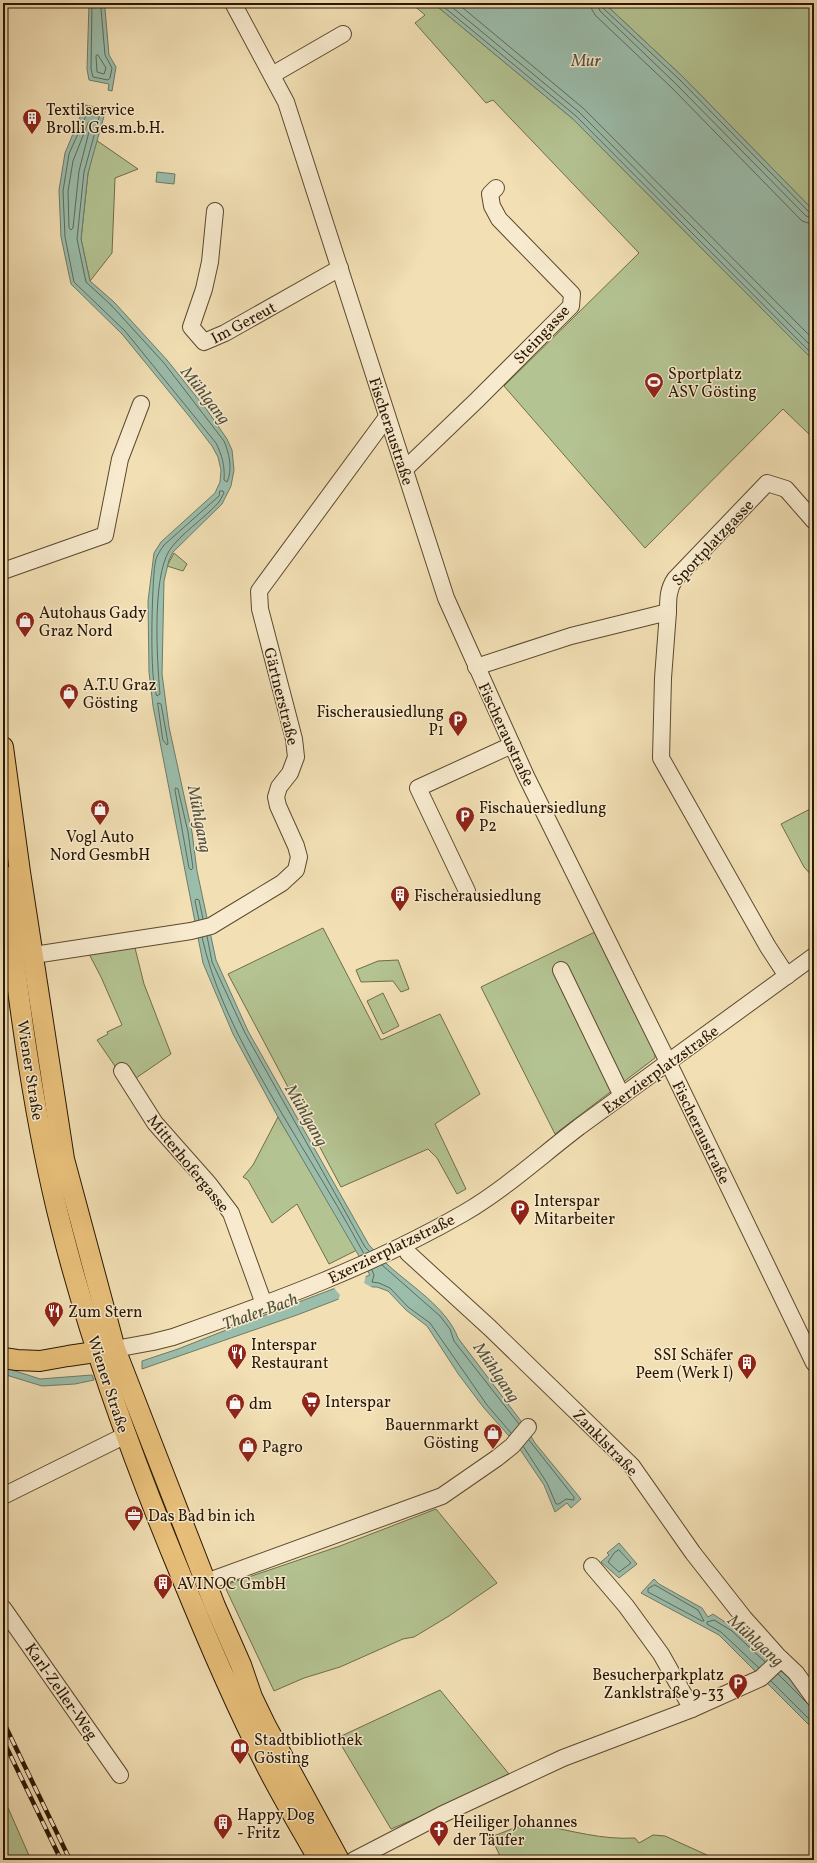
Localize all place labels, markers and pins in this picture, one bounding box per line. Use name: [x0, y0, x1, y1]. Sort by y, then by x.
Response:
place label: Textilservice Brolli Ges.m.b.H.: [46, 100, 165, 140]
building icon: Textilservice Brolli Ges.m.b.H.: [21, 107, 43, 135]
place label: Sportplatz ASV Gösting: [668, 364, 757, 404]
sports icon: Sportplatz ASV Gösting: [643, 371, 665, 399]
place label: Autohaus Gady Graz Nord: [39, 603, 147, 643]
shop icon: Autohaus Gady Graz Nord: [14, 610, 36, 638]
place label: A.T.U Graz Gösting: [83, 675, 157, 715]
shop icon: A.T.U Graz Gösting: [58, 682, 80, 710]
place label: Fischerausiedlung P1: [316, 702, 444, 742]
parking icon: Fischerausiedlung P1: [447, 709, 469, 737]
shop icon: Vogl Auto Nord GesmbH: [89, 798, 111, 826]
place label: Fischauersiedlung P2: [479, 798, 607, 838]
parking icon: Fischauersiedlung P2: [454, 805, 476, 833]
place label: Vogl Auto Nord GesmbH: [50, 827, 150, 867]
building icon: Fischerausiedlung: [389, 884, 411, 912]
place label: Fischerausiedlung: [414, 886, 542, 908]
place label: Interspar Mitarbeiter: [534, 1191, 615, 1231]
parking icon: Interspar Mitarbeiter: [509, 1198, 531, 1226]
restaurant icon: Zum Stern: [43, 1300, 65, 1328]
place label: Zum Stern: [68, 1302, 143, 1324]
place label: Interspar Restaurant: [251, 1335, 329, 1375]
restaurant icon: Interspar Restaurant: [226, 1342, 248, 1370]
place label: SSI Schäfer Peem (Werk I): [636, 1345, 733, 1385]
building icon: SSI Schäfer Peem (Werk I): [736, 1352, 758, 1380]
supermarket icon: Interspar: [300, 1390, 322, 1418]
shop icon: dm: [224, 1392, 246, 1420]
place label: Interspar: [325, 1392, 391, 1414]
place label: dm: [249, 1394, 272, 1416]
place label: Bauernmarkt Gösting: [385, 1415, 479, 1455]
shop icon: Bauernmarkt Gösting: [482, 1422, 504, 1450]
shop icon: Pagro: [237, 1435, 259, 1463]
place label: Pagro: [262, 1437, 303, 1459]
office icon: Das Bad bin ich: [123, 1504, 145, 1532]
place label: Das Bad bin ich: [148, 1506, 255, 1528]
building icon: AVINOC GmbH: [152, 1572, 174, 1600]
place label: AVINOC GmbH: [177, 1574, 286, 1596]
place label: Besucherparkplatz Zanklstraße 9-33: [592, 1665, 724, 1705]
parking icon: Besucherparkplatz Zanklstraße 9-33: [727, 1672, 749, 1700]
place label: Stadtbibliothek Gösting: [254, 1730, 363, 1770]
library icon: Stadtbibliothek Gösting: [229, 1737, 251, 1765]
place label: Happy Dog - Fritz: [237, 1805, 315, 1845]
building icon: Happy Dog - Fritz: [212, 1812, 234, 1840]
place label: Heiliger Johannes der Täufer: [453, 1812, 578, 1852]
church icon: Heiliger Johannes der Täufer: [428, 1819, 450, 1847]

